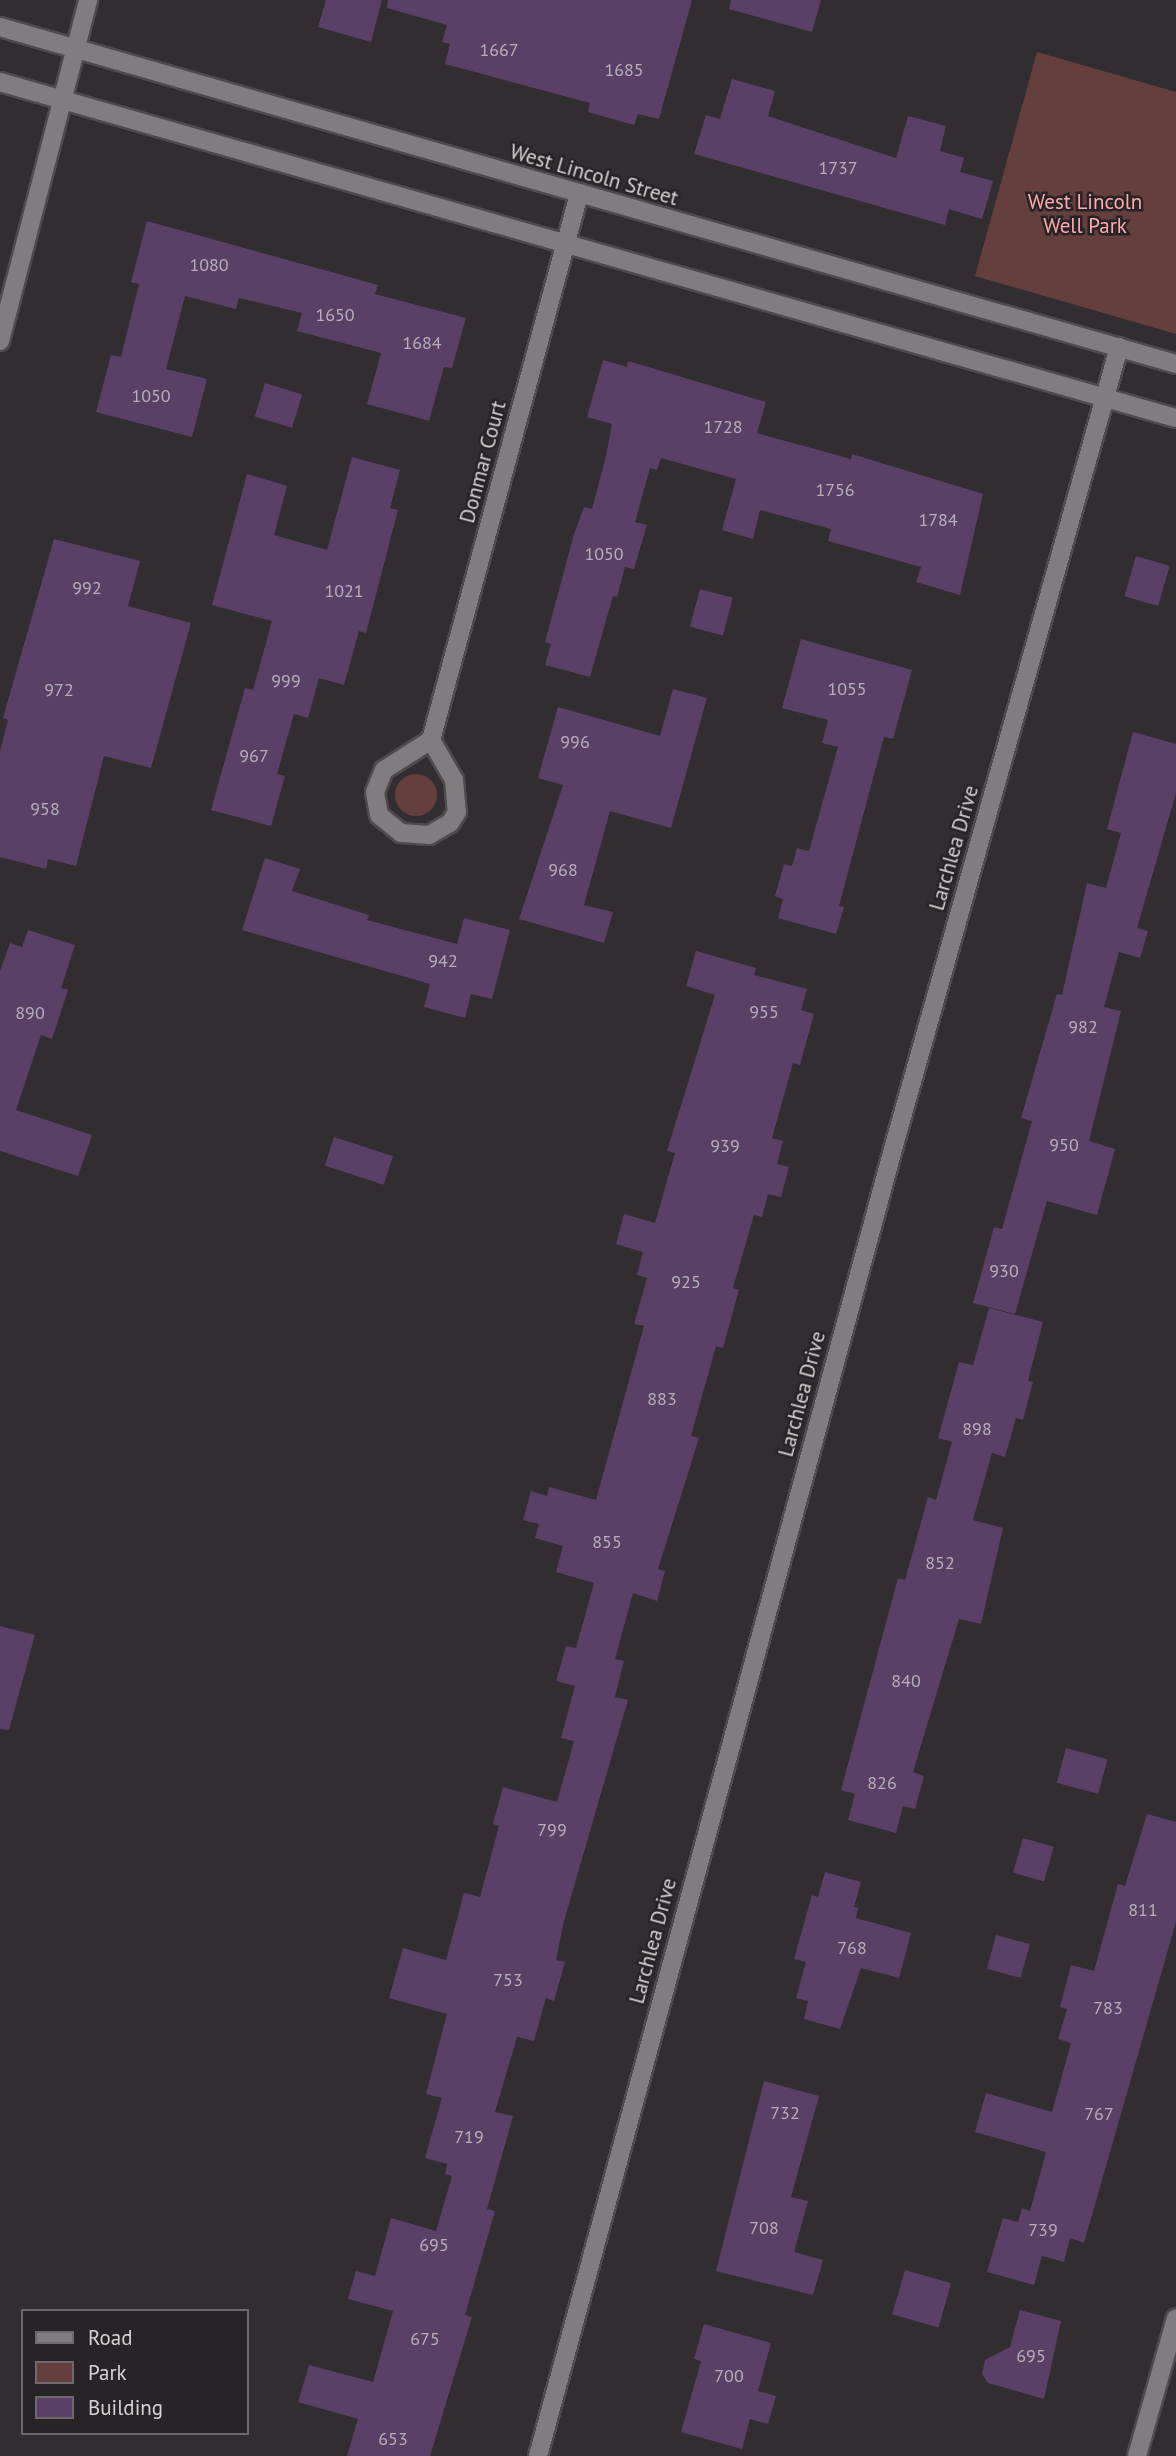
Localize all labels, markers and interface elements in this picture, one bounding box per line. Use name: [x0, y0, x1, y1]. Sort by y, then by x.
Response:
house number: 1667: [479, 39, 519, 61]
house number: 1685: [604, 59, 644, 81]
street label: West Lincoln Street: [507, 139, 681, 211]
house number: 1737: [818, 157, 858, 179]
park label: West Lincoln Well Park: [1028, 189, 1142, 239]
house number: 1080: [189, 254, 229, 276]
house number: 1650: [315, 304, 355, 326]
house number: 1684: [402, 332, 442, 354]
house number: 1050: [131, 385, 171, 407]
street label: Donmar Court: [455, 398, 511, 526]
house number: 1728: [703, 416, 743, 438]
house number: 1756: [815, 479, 855, 501]
house number: 1784: [918, 509, 958, 531]
house number: 1050: [584, 543, 624, 565]
house number: 992: [72, 577, 102, 599]
house number: 1021: [324, 580, 364, 602]
house number: 999: [271, 670, 301, 692]
house number: 1055: [827, 678, 867, 700]
house number: 972: [44, 679, 74, 701]
house number: 996: [560, 731, 590, 753]
house number: 967: [239, 745, 269, 767]
street label: Larchlea Drive: [924, 783, 984, 913]
house number: 958: [30, 798, 60, 820]
house number: 968: [548, 859, 578, 881]
house number: 942: [428, 950, 458, 972]
house number: 955: [749, 1001, 779, 1023]
house number: 890: [15, 1002, 45, 1024]
house number: 982: [1068, 1016, 1098, 1038]
house number: 950: [1049, 1134, 1079, 1156]
house number: 939: [710, 1135, 740, 1157]
house number: 930: [989, 1260, 1019, 1282]
house number: 925: [671, 1271, 701, 1293]
street label: Larchlea Drive: [773, 1329, 831, 1459]
house number: 883: [647, 1388, 677, 1410]
house number: 898: [962, 1418, 992, 1440]
house number: 855: [592, 1531, 622, 1553]
house number: 852: [925, 1552, 955, 1574]
house number: 840: [891, 1670, 921, 1692]
house number: 826: [867, 1772, 897, 1794]
house number: 799: [537, 1819, 567, 1841]
street label: Larchlea Drive: [624, 1876, 682, 2006]
house number: 811: [1128, 1899, 1158, 1921]
house number: 768: [837, 1937, 867, 1959]
house number: 753: [493, 1969, 523, 1991]
house number: 783: [1093, 1997, 1123, 2019]
house number: 732: [770, 2102, 800, 2124]
house number: 767: [1084, 2103, 1114, 2125]
house number: 719: [454, 2126, 484, 2148]
house number: 708: [749, 2217, 779, 2239]
house number: 739: [1028, 2219, 1058, 2241]
house number: 695: [419, 2234, 449, 2256]
legend: [21, 2309, 248, 2435]
text: Road: [88, 2324, 132, 2351]
house number: 675: [410, 2328, 440, 2350]
house number: 695: [1016, 2345, 1046, 2367]
text: Park: [88, 2359, 127, 2386]
house number: 700: [714, 2365, 744, 2387]
text: Building: [88, 2394, 163, 2421]
house number: 653: [378, 2428, 408, 2450]

